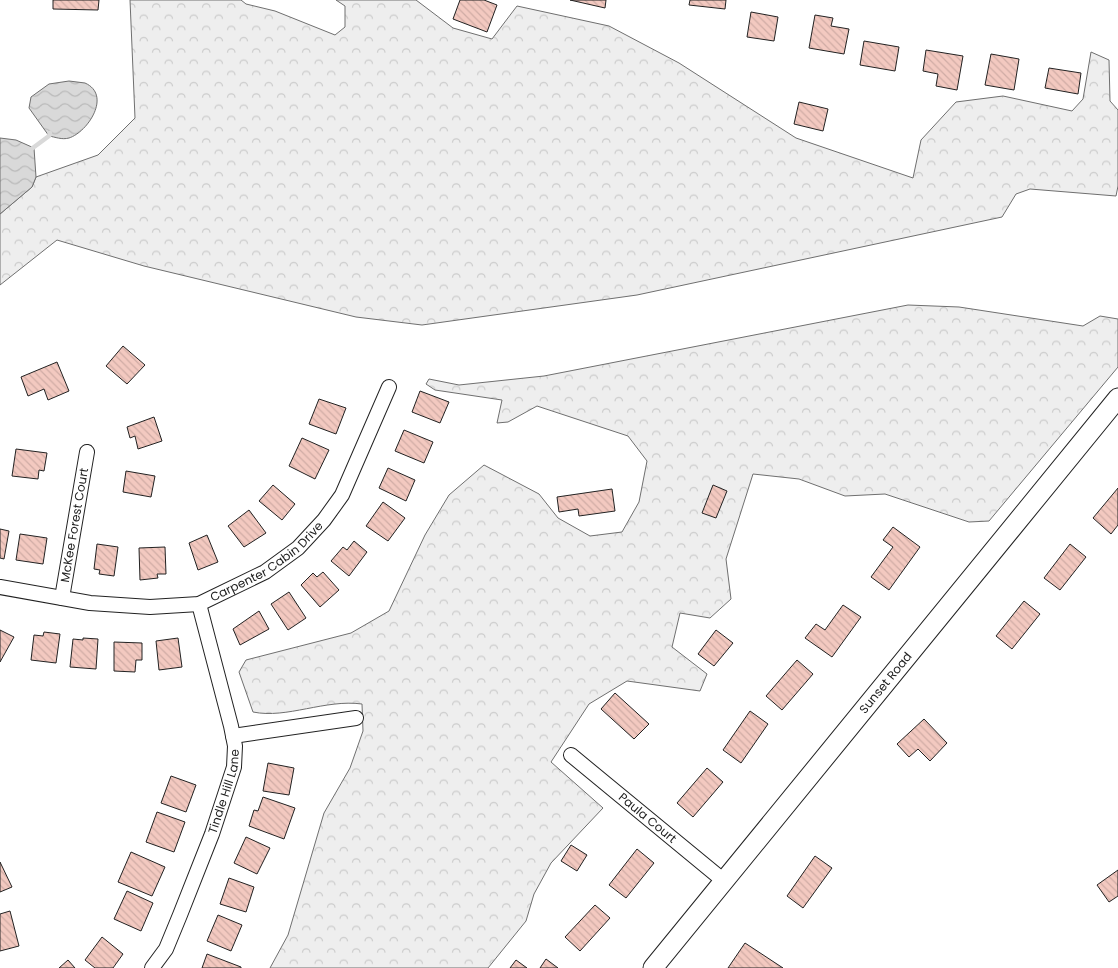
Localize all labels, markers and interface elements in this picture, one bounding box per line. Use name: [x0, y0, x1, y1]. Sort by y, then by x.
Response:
street label: McKee Forest Court: [56, 466, 92, 584]
street label: Carpenter Cabin Drive: [207, 517, 327, 605]
street label: Sunset Road: [855, 648, 916, 717]
street label: Tindle Hill Lane: [204, 749, 243, 836]
street label: Paula Court: [615, 789, 680, 847]

